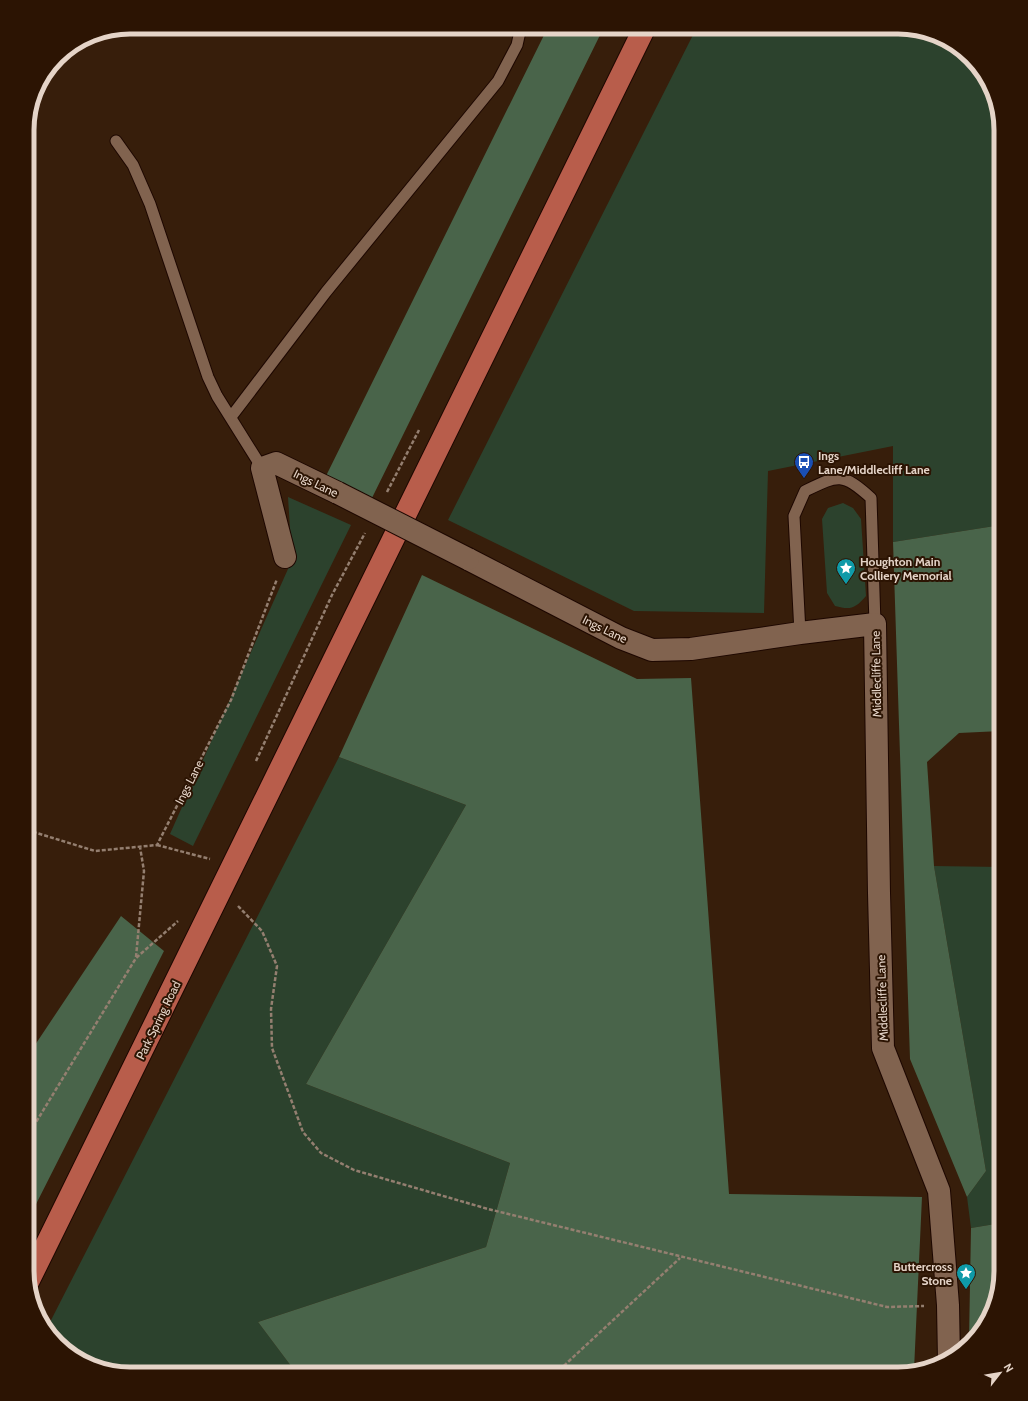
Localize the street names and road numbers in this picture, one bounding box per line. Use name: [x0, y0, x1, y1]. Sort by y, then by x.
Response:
street label: Ings Lane: [291, 466, 341, 500]
street label: Ings Lane: [580, 612, 630, 646]
street label: Middlecliffe Lane: [868, 631, 884, 717]
street label: Ings Lane: [171, 757, 207, 807]
street label: Middlecliffe Lane: [873, 954, 891, 1042]
street label: Park Spring Road: [132, 978, 184, 1062]

